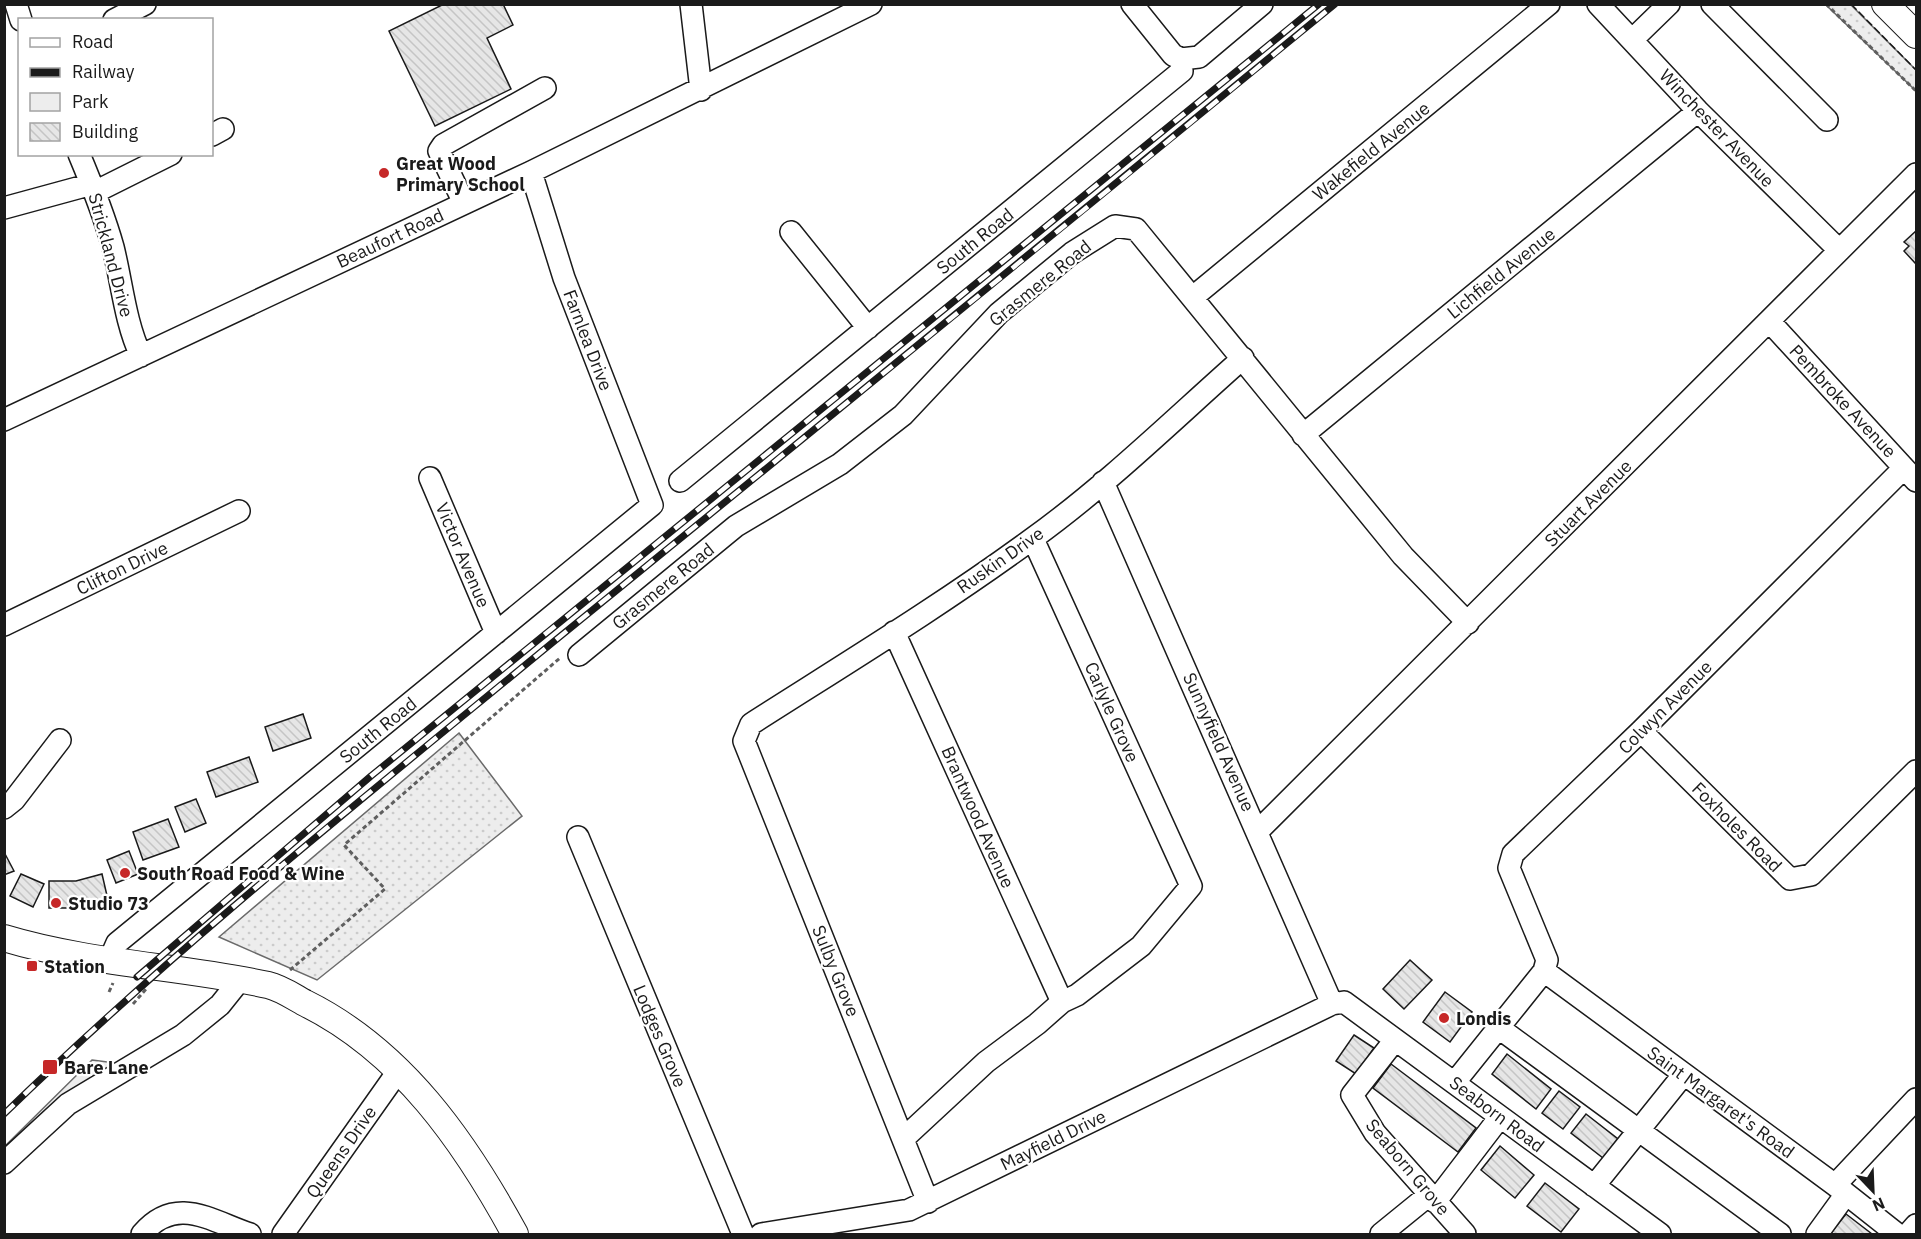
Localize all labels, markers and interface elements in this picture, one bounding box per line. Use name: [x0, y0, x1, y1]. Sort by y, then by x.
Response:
legend: [18, 18, 213, 156]
text: Road: [72, 30, 113, 53]
text: Railway: [72, 60, 134, 83]
street label: Winchester Avenue: [1655, 64, 1779, 192]
text: Park: [72, 90, 109, 113]
street label: Wakefield Avenue: [1308, 97, 1434, 205]
text: Building: [72, 120, 139, 143]
place label: Great Wood Primary School: [396, 152, 525, 196]
marker: Great Wood Primary School: [377, 166, 391, 180]
street label: Strickland Drive: [83, 190, 139, 320]
street label: Beaufort Road: [333, 203, 447, 273]
street label: South Road: [932, 203, 1018, 279]
street label: Lichfield Avenue: [1442, 222, 1560, 324]
street label: Grasmere Road: [984, 235, 1096, 331]
street label: Farnlea Drive: [558, 286, 618, 394]
street label: Pembroke Avenue: [1785, 340, 1901, 463]
street label: Stuart Avenue: [1540, 454, 1637, 551]
street label: Victor Avenue: [431, 499, 495, 611]
street label: Ruskin Drive: [952, 522, 1048, 598]
street label: Clifton Drive: [72, 536, 172, 600]
street label: Grasmere Road: [607, 538, 719, 634]
street label: Colwyn Avenue: [1613, 655, 1717, 759]
street label: Carlyle Grove: [1080, 658, 1144, 766]
street label: Sunnyfield Avenue: [1178, 669, 1260, 815]
street label: South Road: [335, 692, 421, 768]
street label: Brantwood Avenue: [936, 742, 1020, 892]
street label: Foxholes Road: [1687, 777, 1787, 877]
place label: South Road Food & Wine: [137, 862, 345, 885]
marker: South Road Food & Wine: [118, 866, 132, 880]
place label: Studio 73: [68, 892, 149, 915]
marker: Studio 73: [49, 896, 63, 910]
street label: Sulby Grove: [807, 922, 865, 1020]
place label: Station: [44, 955, 105, 978]
marker: Station: [25, 959, 39, 973]
street label: Lodges Grove: [628, 981, 692, 1091]
place label: Londis: [1456, 1007, 1511, 1030]
marker: Londis: [1437, 1011, 1451, 1025]
street label: Saint Margaret's Road: [1643, 1041, 1799, 1163]
place label: Bare Lane: [64, 1056, 149, 1079]
marker: Bare Lane: [41, 1058, 59, 1076]
street label: Seaborn Road: [1445, 1071, 1549, 1157]
street label: Queens Drive: [301, 1101, 381, 1203]
street label: Mayfield Drive: [996, 1104, 1110, 1175]
street label: Seaborn Grove: [1361, 1114, 1455, 1220]
north arrow: [1843, 1161, 1903, 1221]
text: N: [1870, 1193, 1888, 1216]

